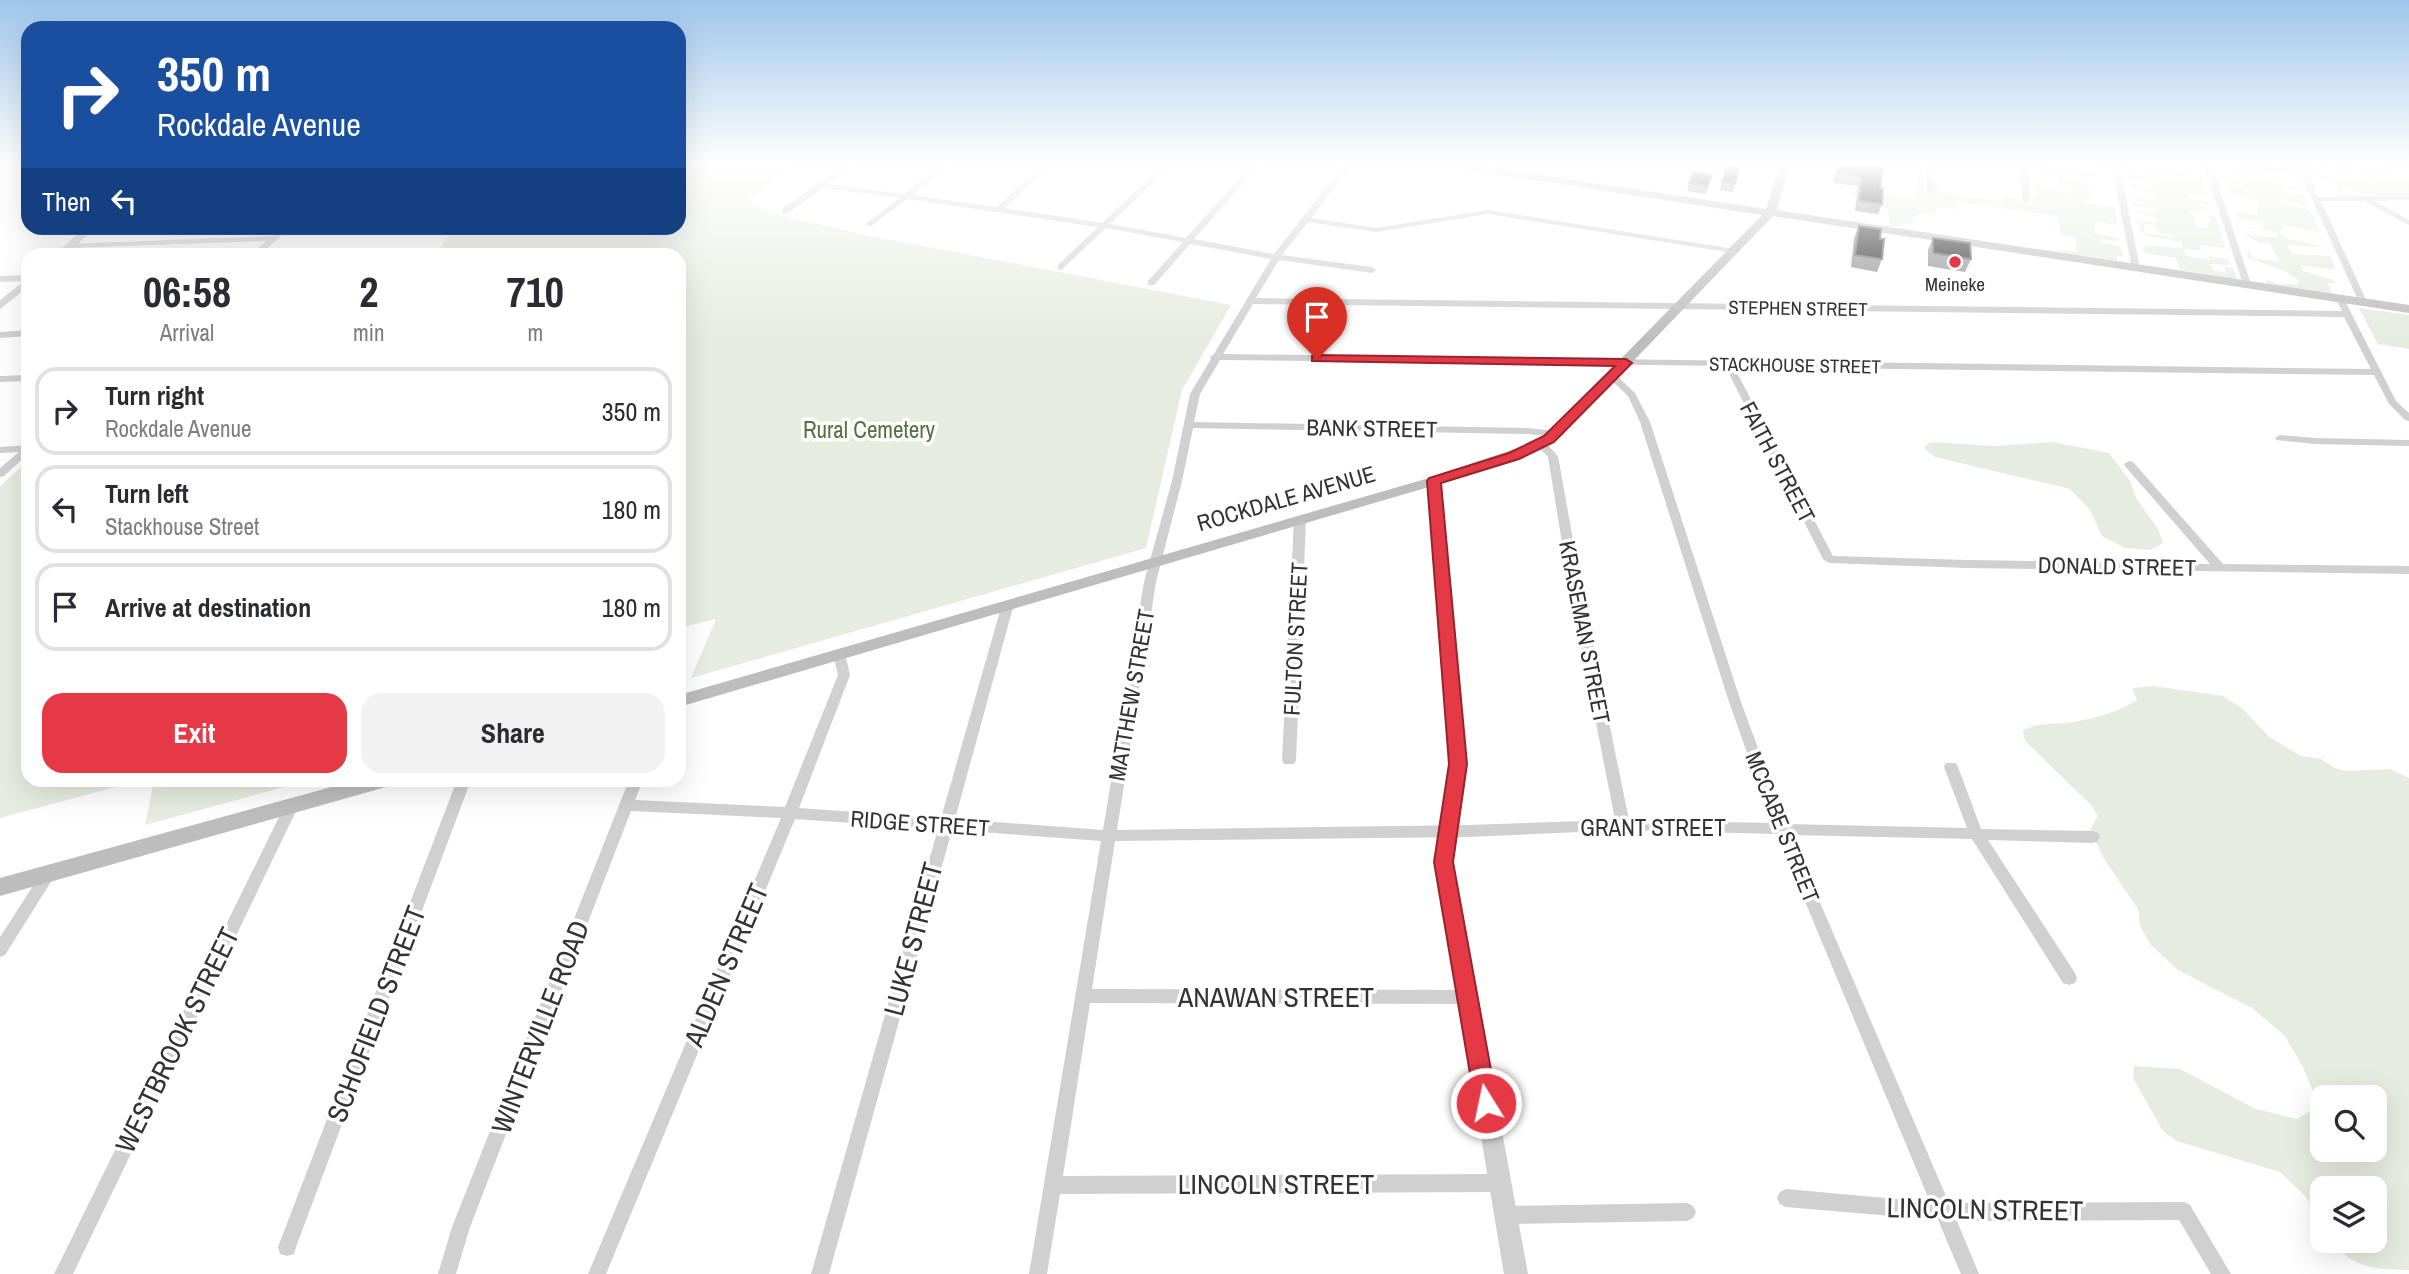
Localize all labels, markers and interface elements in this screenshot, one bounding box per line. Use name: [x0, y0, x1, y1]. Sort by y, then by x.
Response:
text: 350 m: [157, 40, 271, 106]
icon: right: [42, 49, 133, 140]
text: Rockdale Avenue: [157, 103, 361, 146]
icon: left: [105, 182, 143, 220]
text: Then: [42, 184, 91, 219]
marker: Meineke: [1947, 254, 1963, 270]
text: 06:58: [143, 264, 231, 320]
text: 2: [359, 264, 378, 320]
text: 710: [507, 264, 564, 320]
place label: Meineke: [1925, 271, 1985, 297]
pin: [1287, 287, 1347, 359]
street label: STEPHEN STREET: [1728, 294, 1868, 322]
icon: arrive: [1298, 298, 1336, 336]
text: Arrival: [160, 317, 214, 348]
text: min: [353, 317, 385, 348]
text: m: [527, 317, 543, 348]
street label: STACKHOUSE STREET: [1709, 351, 1882, 380]
text: Turn right: [105, 378, 204, 413]
icon: right: [46, 392, 84, 430]
text: 350 m: [602, 394, 661, 429]
street label: FAITH STREET: [1733, 396, 1823, 528]
street label: BANK STREET: [1306, 411, 1438, 445]
text: Rockdale Avenue: [105, 413, 251, 444]
park label: Rural Cemetery: [803, 414, 936, 445]
street label: ROCKDALE AVENUE: [1193, 458, 1379, 538]
text: Turn left: [105, 476, 189, 511]
icon: left: [46, 490, 84, 528]
text: 180 m: [602, 492, 661, 527]
text: Stackhouse Street: [105, 511, 259, 542]
street label: KRASEMAN STREET: [1552, 538, 1618, 726]
street label: DONALD STREET: [2038, 549, 2197, 583]
street label: FULTON STREET: [1276, 561, 1315, 716]
icon: arrive: [46, 588, 84, 626]
text: Arrive at destination: [105, 590, 311, 625]
text: 180 m: [602, 590, 661, 625]
street label: MATTHEW STREET: [1101, 606, 1161, 783]
button: Exit: [42, 693, 347, 773]
button: Share: [361, 693, 665, 773]
street label: MCCABE STREET: [1739, 747, 1828, 908]
street label: RIDGE STREET: [849, 803, 991, 843]
street label: GRANT STREET: [1580, 812, 1726, 843]
street label: LUKE STREET: [874, 858, 952, 1020]
street label: ALDEN STREET: [674, 878, 777, 1053]
street label: SCHOFIELD STREET: [317, 901, 435, 1127]
street label: WINTERVILLE ROAD: [482, 915, 598, 1139]
street label: WESTBROOK STREET: [106, 921, 248, 1159]
street label: ANAWAN STREET: [1177, 978, 1374, 1016]
position arrow: [1449, 1066, 1523, 1140]
map controls: [2310, 1085, 2387, 1253]
button: search: [2310, 1085, 2387, 1162]
street label: LINCOLN STREET: [1178, 1165, 1374, 1203]
button: layers: [2310, 1176, 2387, 1253]
street label: LINCOLN STREET: [1886, 1188, 2084, 1230]

